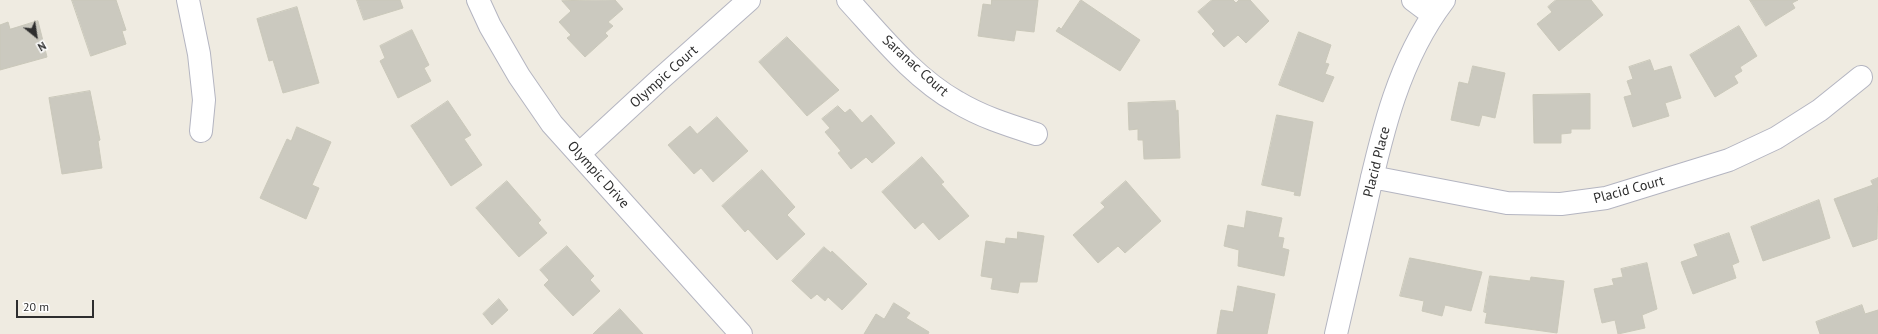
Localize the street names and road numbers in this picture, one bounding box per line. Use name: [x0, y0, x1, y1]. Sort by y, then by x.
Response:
street label: Saranac Court: [878, 32, 952, 100]
street label: Olympic Court: [627, 42, 701, 112]
street label: Placid Place: [1360, 125, 1394, 199]
street label: Olympic Drive: [564, 138, 632, 212]
street label: Placid Court: [1592, 172, 1666, 208]

